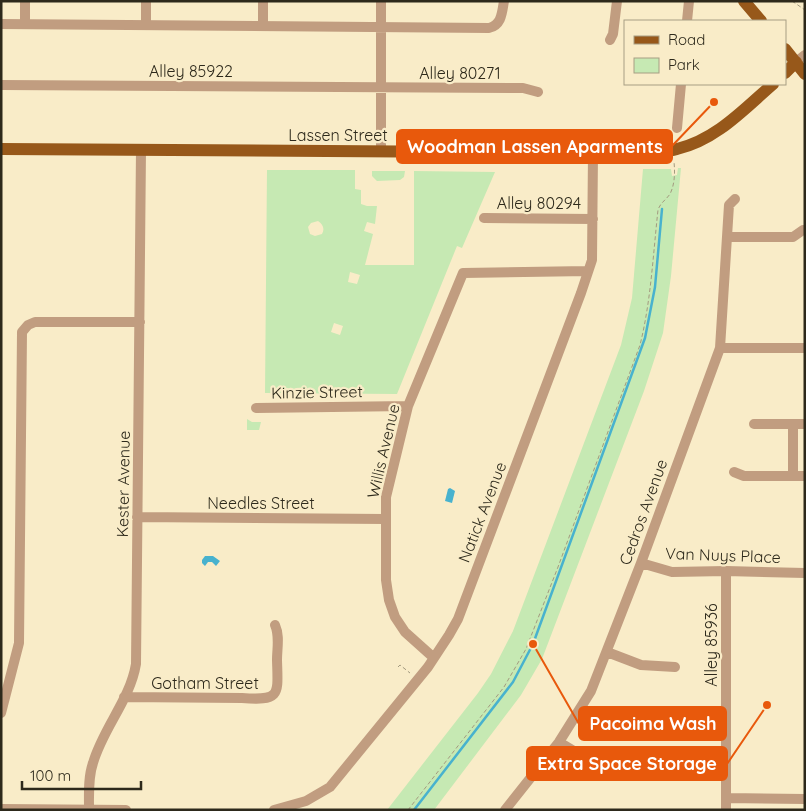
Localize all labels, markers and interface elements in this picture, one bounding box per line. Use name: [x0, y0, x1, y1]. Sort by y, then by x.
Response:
legend: [624, 20, 786, 85]
text: Road: [668, 30, 705, 49]
text: Park: [668, 55, 700, 74]
street label: Alley 85922: [149, 61, 233, 81]
street label: Alley 80271: [419, 63, 501, 83]
street label: Lassen Street: [288, 125, 388, 145]
callout: Woodman Lassen Aparments: [397, 130, 672, 163]
text: Woodman Lassen Aparments: [407, 135, 663, 158]
street label: Alley 80294: [497, 193, 581, 213]
street label: Kinzie Street: [271, 381, 363, 403]
street label: Willis Avenue: [362, 402, 404, 500]
street label: Kester Avenue: [112, 431, 134, 537]
street label: Cedros Avenue: [615, 456, 671, 568]
street label: Natick Avenue: [454, 459, 510, 565]
street label: Needles Street: [207, 493, 315, 513]
street label: Van Nuys Place: [665, 543, 781, 567]
street label: Alley 85936: [701, 603, 721, 687]
street label: Gotham Street: [151, 673, 259, 693]
callout: Pacoima Wash: [579, 707, 726, 740]
text: Pacoima Wash: [589, 712, 717, 735]
callout: Extra Space Storage: [527, 747, 727, 780]
text: Extra Space Storage: [537, 752, 717, 775]
scale bar: [22, 758, 141, 790]
text: 100 m: [30, 766, 71, 785]

